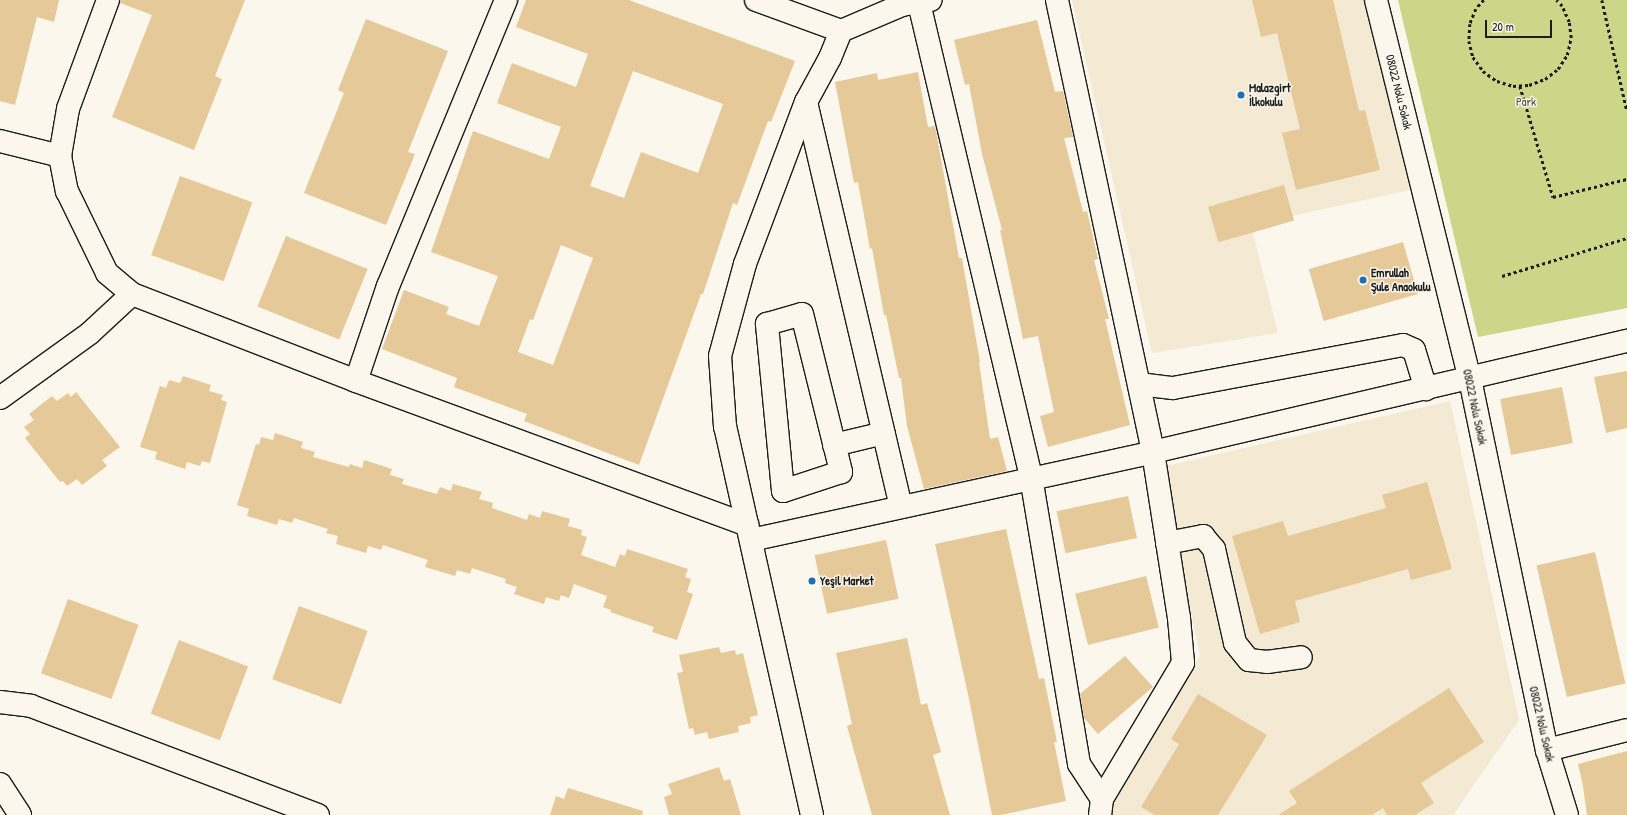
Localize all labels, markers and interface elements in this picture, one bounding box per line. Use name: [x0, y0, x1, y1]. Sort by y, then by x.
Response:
scale bar: [1487, 12, 1554, 38]
text: 20 m: [1492, 18, 1514, 35]
street label: 08022 Nolu Sokak: [1383, 53, 1415, 131]
place label: Malazgirt İlkokulu: [1249, 81, 1291, 109]
marker: Malazgirt İlkokulu: [1236, 90, 1246, 100]
park label: Park: [1516, 95, 1536, 109]
place label: Emrullah Şule Anaokulu: [1371, 266, 1431, 294]
marker: Emrullah Şule Anaokulu: [1358, 275, 1368, 285]
street label: 08022 Nolu Sokak: [1460, 368, 1490, 446]
place label: Yeşil Market: [820, 574, 874, 588]
marker: Yeşil Market: [807, 576, 817, 586]
street label: 08022 Nolu Sokak: [1526, 685, 1558, 763]

